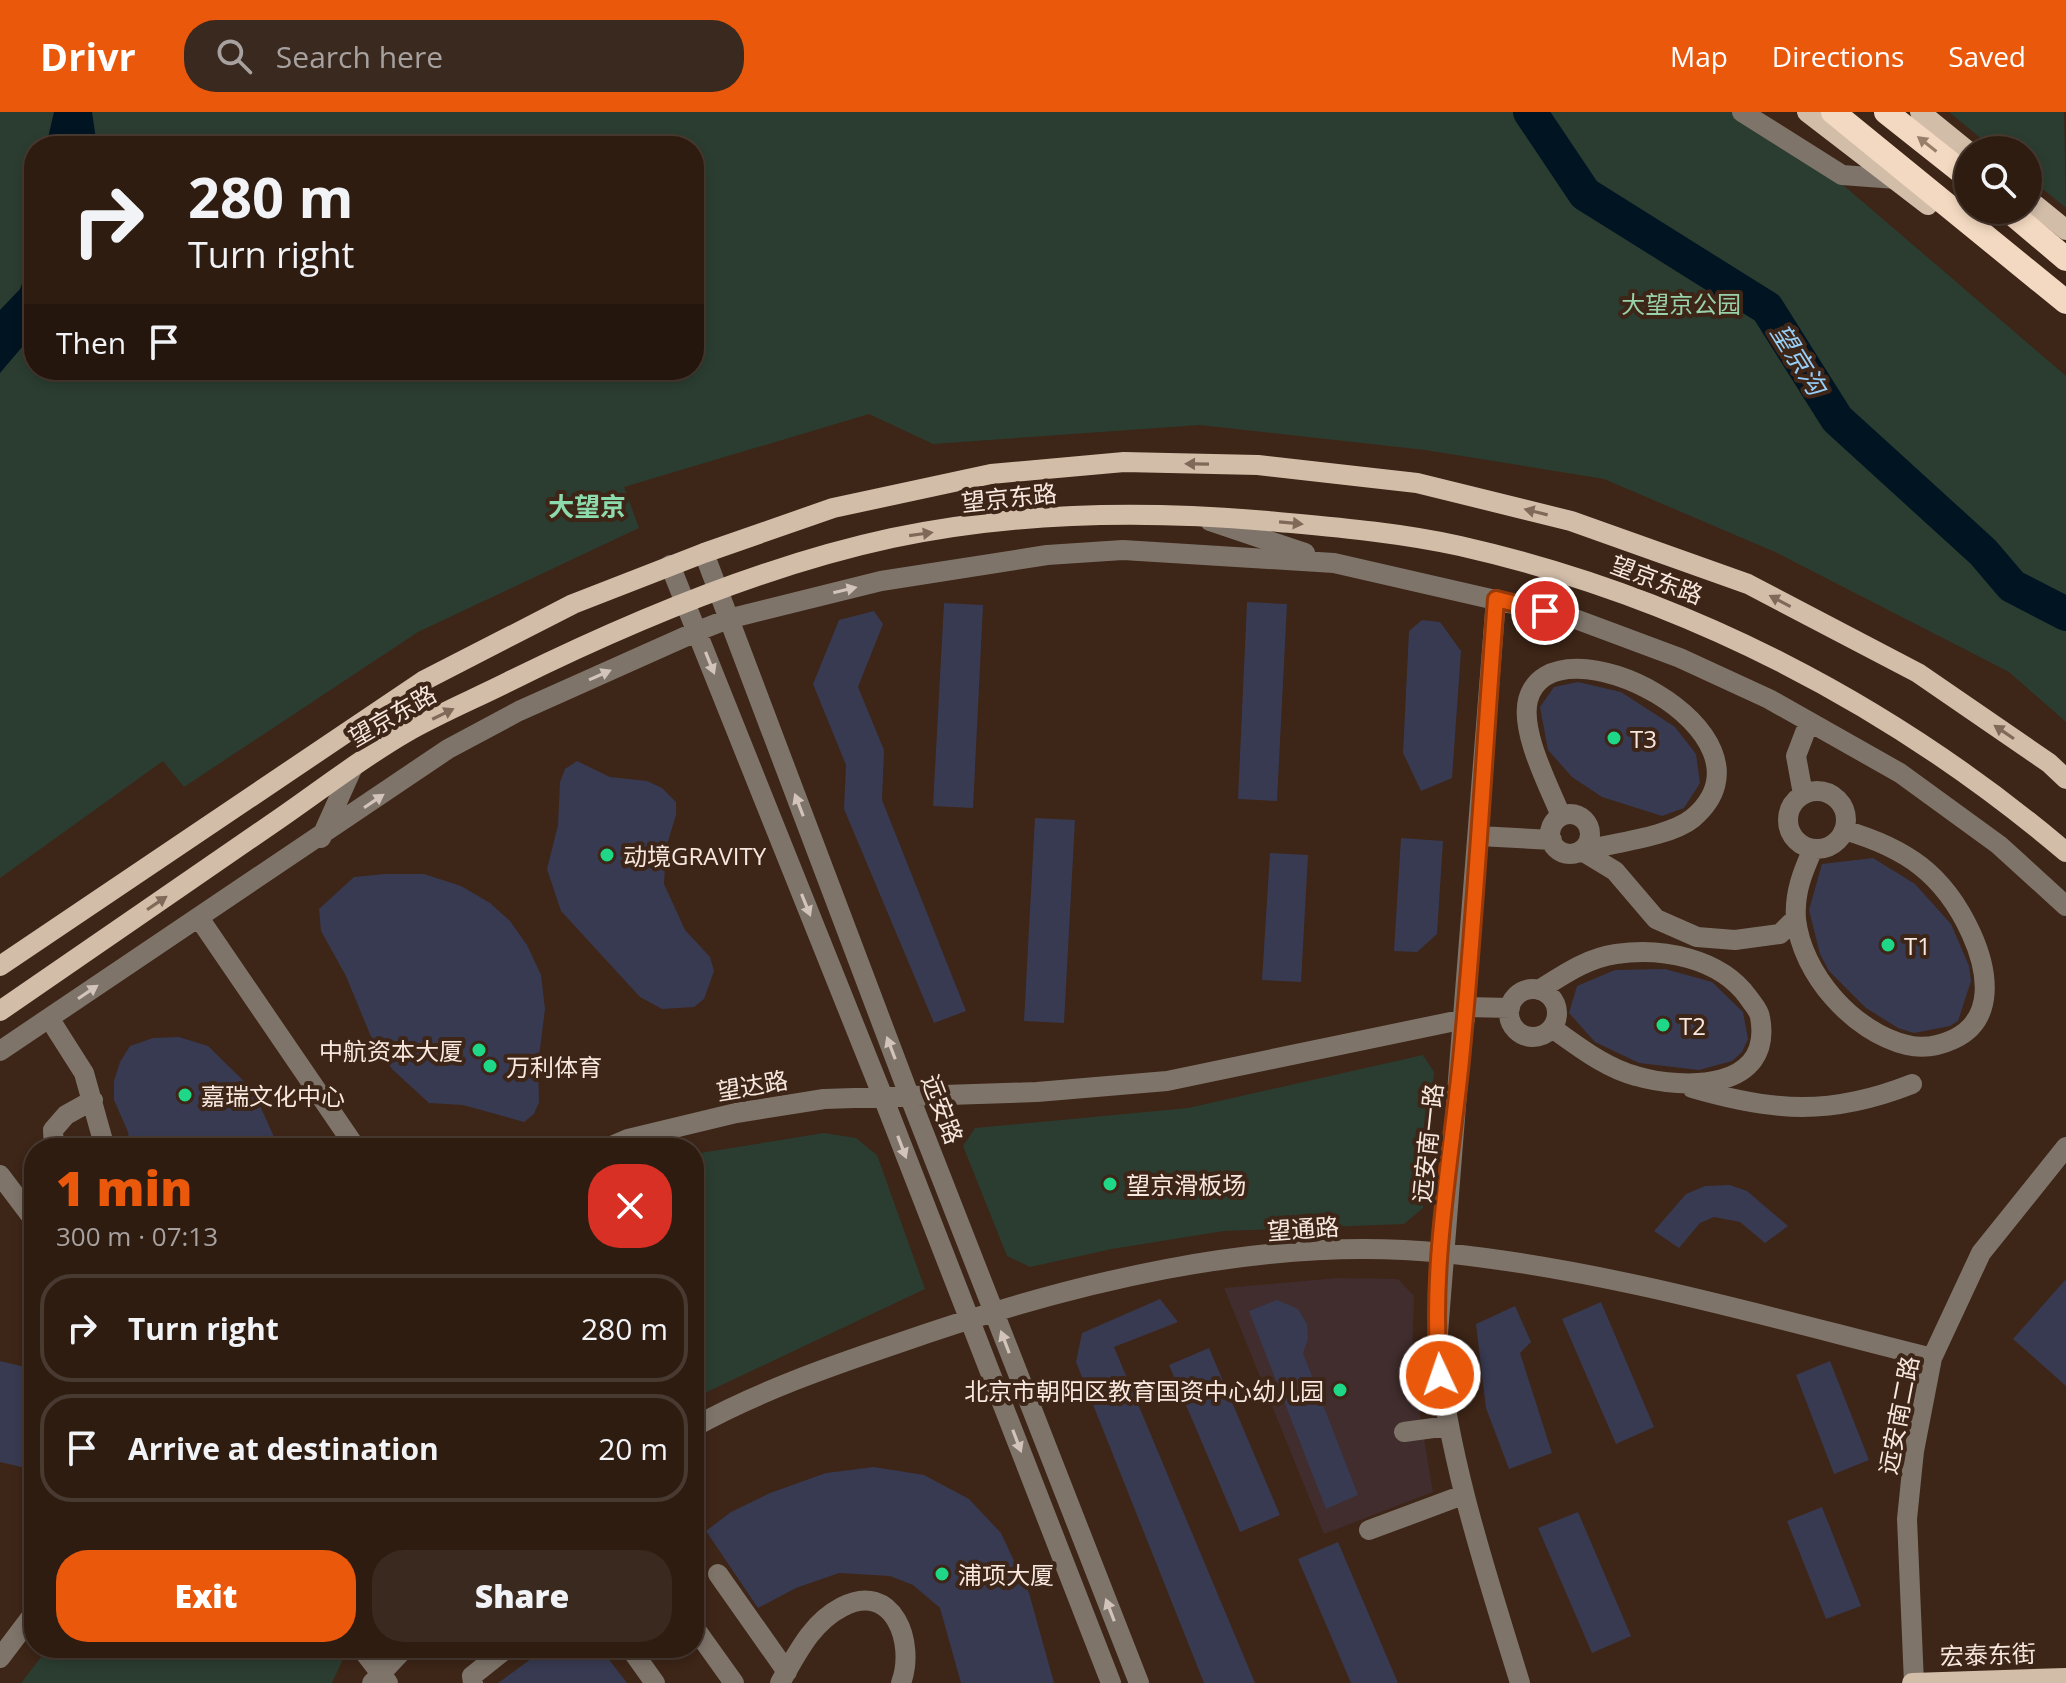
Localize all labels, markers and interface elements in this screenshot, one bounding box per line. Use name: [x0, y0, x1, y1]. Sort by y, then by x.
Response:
search box: [184, 20, 744, 92]
text: Drivr: [40, 30, 136, 82]
icon: search: [212, 34, 256, 78]
text: Search here: [276, 36, 443, 77]
text: Map: [1670, 37, 1728, 75]
text: Directions: [1772, 37, 1904, 75]
text: Saved: [1948, 37, 2026, 75]
map controls: [1954, 136, 2042, 224]
button: search: [1954, 136, 2042, 224]
one-way arrow: [1917, 137, 1937, 153]
text: 280 m: [188, 158, 354, 234]
icon: right: [56, 168, 160, 272]
text: Turn right: [188, 230, 354, 279]
park label: 大望京公园: [1621, 287, 1741, 320]
water label: 望京沟: [1763, 316, 1837, 404]
icon: arrive: [142, 320, 186, 364]
text: Then: [56, 322, 126, 363]
one-way arrow: [1184, 457, 1209, 470]
street label: 望京东路: [960, 476, 1058, 518]
district label: 大望京: [548, 488, 626, 524]
one-way arrow: [1523, 506, 1548, 518]
one-way arrow: [1279, 517, 1304, 530]
one-way arrow: [909, 527, 934, 540]
street label: 望京东路: [1606, 547, 1708, 611]
pin: [1511, 577, 1579, 645]
one-way arrow: [833, 583, 858, 595]
icon: arrive: [1523, 589, 1567, 633]
one-way arrow: [1769, 594, 1791, 608]
one-way arrow: [704, 651, 717, 675]
one-way arrow: [588, 668, 612, 681]
street label: 望京东路: [342, 677, 442, 753]
one-way arrow: [432, 707, 455, 721]
place label: T3: [1630, 722, 1657, 755]
one-way arrow: [1993, 725, 2014, 740]
marker: T3: [1605, 729, 1623, 747]
one-way arrow: [792, 793, 805, 817]
one-way arrow: [363, 794, 385, 809]
place label: 动境GRAVITY: [623, 839, 767, 872]
marker: 动境GRAVITY: [598, 846, 616, 864]
one-way arrow: [800, 893, 813, 917]
one-way arrow: [146, 896, 167, 911]
place label: T1: [1904, 929, 1931, 962]
marker: T1: [1879, 936, 1897, 954]
one-way arrow: [77, 985, 99, 1000]
place label: T2: [1679, 1009, 1706, 1042]
marker: T2: [1654, 1016, 1672, 1034]
place label: 中航资本大厦: [319, 1034, 463, 1067]
one-way arrow: [884, 1035, 897, 1059]
marker: 中航资本大厦: [470, 1041, 488, 1059]
place label: 万利体育: [506, 1050, 602, 1083]
marker: 万利体育: [481, 1057, 499, 1075]
street label: 望达路: [714, 1062, 790, 1108]
street label: 远安路: [915, 1069, 971, 1149]
place label: 嘉瑞文化中心: [201, 1079, 345, 1112]
street label: 远安南一路: [1404, 1082, 1450, 1204]
marker: 嘉瑞文化中心: [176, 1086, 194, 1104]
one-way arrow: [896, 1135, 909, 1159]
text: 1 min: [56, 1155, 192, 1220]
button: close: [588, 1164, 672, 1248]
place label: 望京滑板场: [1126, 1168, 1246, 1201]
marker: 望京滑板场: [1101, 1175, 1119, 1193]
street label: 望通路: [1266, 1209, 1340, 1247]
text: 300 m · 07:13: [56, 1218, 218, 1254]
icon: right: [60, 1306, 104, 1350]
text: Turn right: [128, 1308, 279, 1349]
text: 280 m: [581, 1308, 668, 1349]
one-way arrow: [998, 1330, 1011, 1354]
position arrow: [1398, 1333, 1482, 1417]
street label: 远安南二路: [1870, 1353, 1926, 1477]
place label: 北京市朝阳区教育国资中心幼儿园: [964, 1374, 1324, 1407]
marker: 北京市朝阳区教育国资中心幼儿园: [1331, 1381, 1349, 1399]
icon: arrive: [60, 1426, 104, 1470]
text: Arrive at destination: [128, 1428, 439, 1469]
text: 20 m: [598, 1428, 668, 1469]
one-way arrow: [1011, 1429, 1024, 1453]
button: Exit: [56, 1550, 356, 1642]
button: Share: [372, 1550, 672, 1642]
place label: 浦项大厦: [958, 1558, 1054, 1591]
marker: 浦项大厦: [933, 1565, 951, 1583]
one-way arrow: [1104, 1598, 1117, 1622]
street label: 宏泰东街: [1939, 1636, 2037, 1672]

